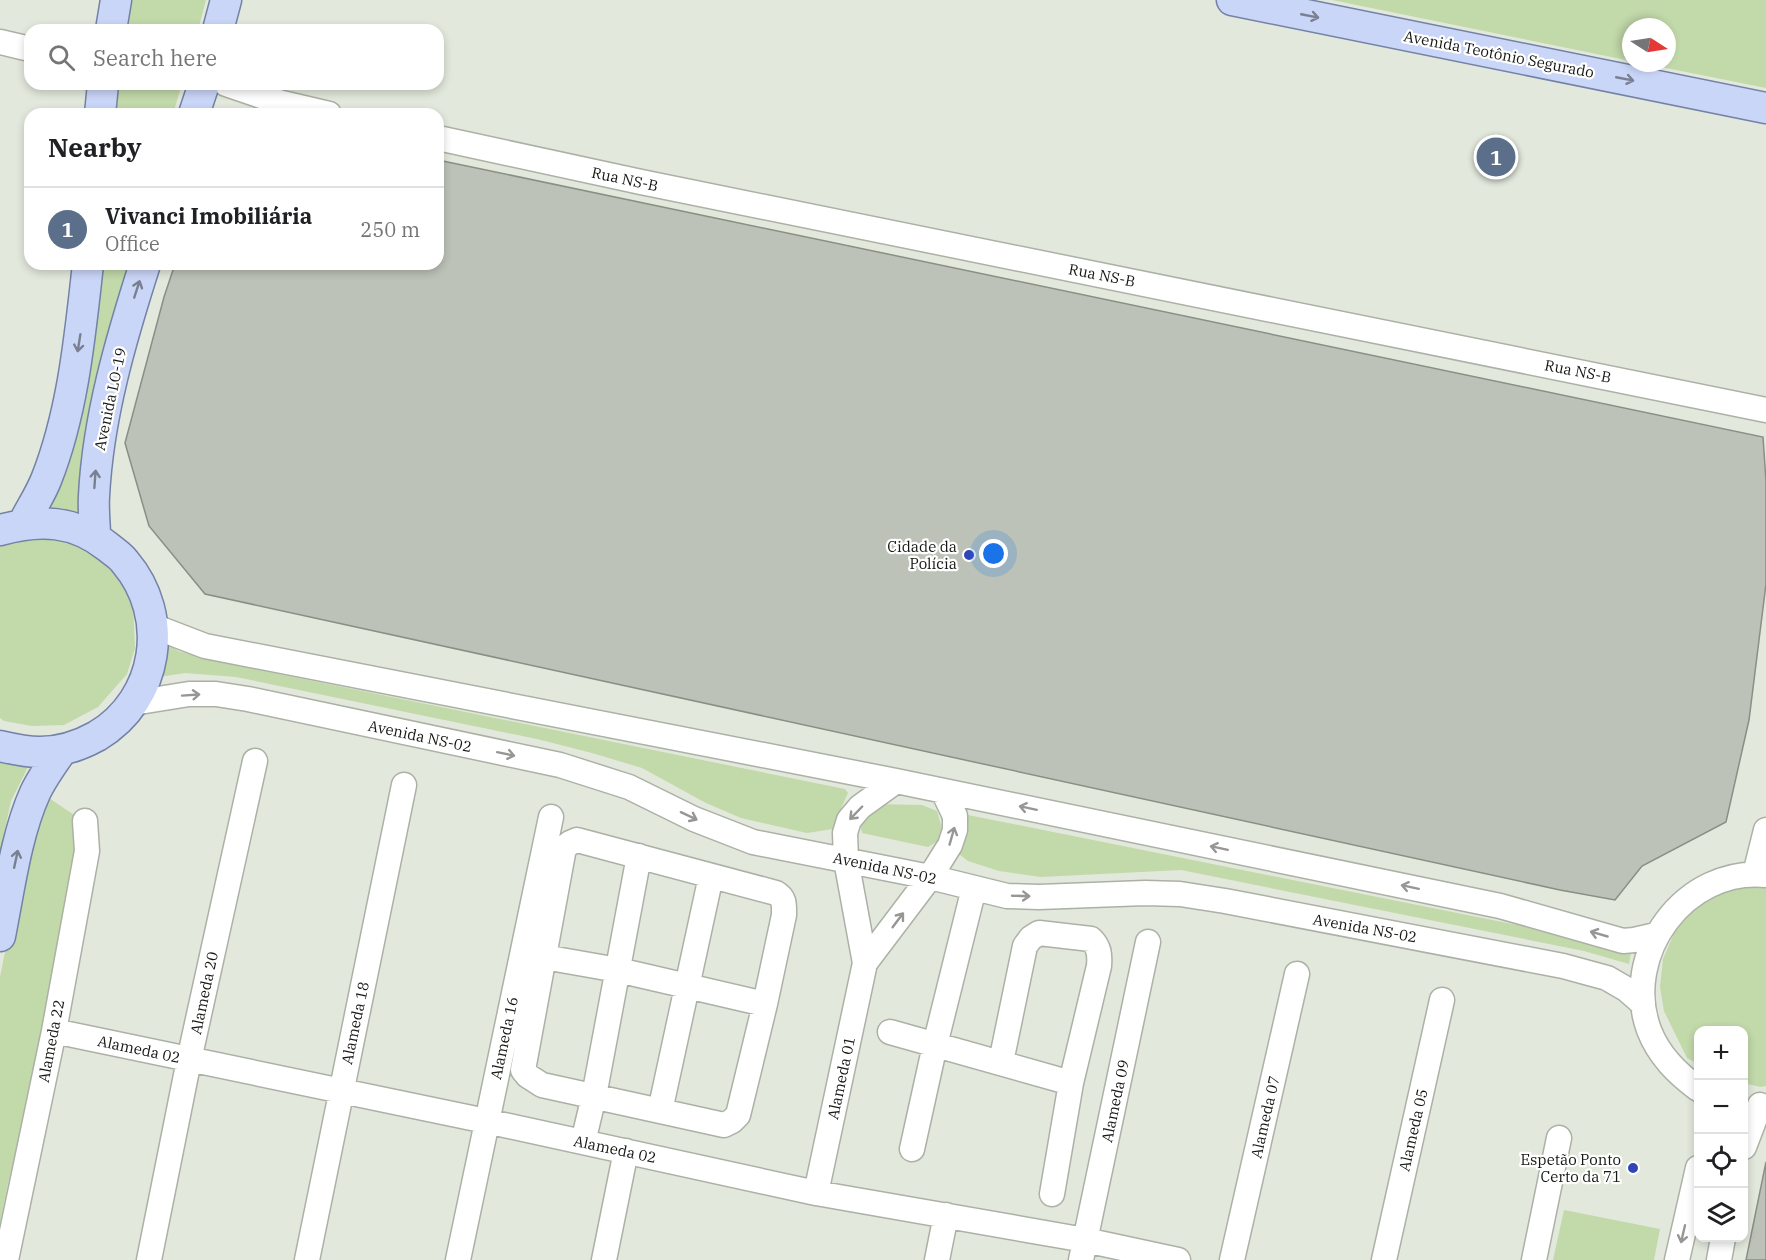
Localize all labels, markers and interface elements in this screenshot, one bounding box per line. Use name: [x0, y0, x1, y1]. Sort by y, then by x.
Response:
one-way arrow: [1300, 11, 1320, 22]
north arrow: [1622, 18, 1676, 72]
search box: [24, 24, 444, 90]
street label: Avenida Teotônio Segurado: [1402, 26, 1596, 82]
icon: search: [45, 41, 78, 74]
text: Search here: [93, 43, 217, 72]
one-way arrow: [1615, 74, 1634, 85]
text: Nearby: [48, 130, 142, 164]
pin: 1: [1476, 134, 1516, 180]
street label: Rua NS-B: [590, 163, 660, 195]
text: Vivanci Imobiliária: [105, 201, 312, 230]
text: 1: [62, 216, 74, 243]
text: 250 m: [360, 216, 420, 243]
text: Office: [105, 230, 160, 257]
street label: Rua NS-B: [1067, 259, 1137, 291]
one-way arrow: [133, 280, 144, 299]
one-way arrow: [73, 333, 84, 352]
street label: Avenida LO-19: [90, 346, 130, 452]
street label: Rua NS-B: [1543, 355, 1613, 387]
one-way arrow: [90, 469, 101, 489]
place label: Cidade da Polícia: [887, 537, 957, 573]
your location: [979, 539, 1008, 568]
marker: Cidade da Polícia: [962, 548, 976, 562]
one-way arrow: [180, 689, 200, 700]
street label: Avenida NS-02: [366, 716, 474, 756]
one-way arrow: [495, 749, 515, 760]
one-way arrow: [1018, 802, 1037, 814]
one-way arrow: [849, 805, 863, 820]
one-way arrow: [680, 811, 698, 823]
one-way arrow: [947, 827, 958, 846]
one-way arrow: [1209, 842, 1229, 853]
street label: Avenida NS-02: [831, 848, 939, 888]
one-way arrow: [11, 849, 22, 869]
one-way arrow: [1400, 881, 1420, 892]
one-way arrow: [1010, 891, 1030, 902]
street label: Avenida NS-02: [1311, 909, 1419, 947]
one-way arrow: [891, 913, 904, 929]
one-way arrow: [1590, 928, 1609, 939]
street label: Alameda 20: [186, 950, 222, 1036]
street label: Alameda 18: [337, 980, 373, 1066]
street label: Alameda 16: [486, 995, 522, 1081]
street label: Alameda 22: [34, 998, 68, 1084]
map controls: [1694, 1026, 1748, 1242]
button: +: [1694, 1026, 1748, 1080]
street label: Alameda 02: [96, 1031, 182, 1067]
street label: Alameda 01: [823, 1035, 859, 1121]
street label: Alameda 09: [1097, 1058, 1133, 1144]
street label: Alameda 07: [1246, 1074, 1284, 1160]
button: −: [1694, 1080, 1748, 1134]
street label: Alameda 05: [1394, 1087, 1432, 1173]
street label: Alameda 02: [572, 1131, 658, 1167]
button: locate: [1694, 1134, 1748, 1188]
place label: Espetão Ponto Certo da 71: [1520, 1150, 1621, 1186]
marker: Espetão Ponto Certo da 71: [1626, 1161, 1640, 1175]
button: layers: [1694, 1188, 1748, 1242]
one-way arrow: [1677, 1225, 1689, 1244]

